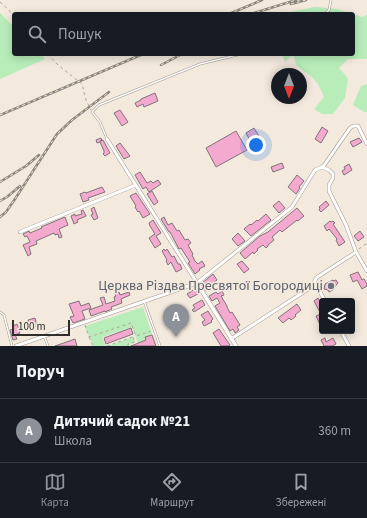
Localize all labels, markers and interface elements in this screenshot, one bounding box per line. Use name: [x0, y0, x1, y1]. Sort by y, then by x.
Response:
search box: [12, 12, 355, 56]
icon: search: [26, 23, 48, 45]
text: Пошук: [58, 24, 101, 45]
north arrow: [271, 68, 307, 104]
your location: [246, 135, 266, 155]
place label: Церква Різдва Пресвятої Богородиці: [98, 276, 323, 296]
marker: Церква Різдва Пресвятої Богородиці: [326, 281, 336, 291]
map controls: [319, 298, 355, 334]
button: layers: [319, 298, 355, 334]
pin: A: [163, 304, 189, 337]
scale bar: [12, 318, 70, 337]
text: 100 m: [18, 319, 46, 334]
text: Поруч: [16, 360, 65, 384]
text: Дитячий садок №21: [54, 411, 190, 432]
text: A: [25, 422, 33, 440]
text: 360 m: [318, 422, 351, 440]
text: Школа: [54, 432, 92, 450]
tab: Карта: [41, 471, 69, 510]
tab: Маршрут: [150, 471, 194, 510]
tab: Збережені: [276, 471, 326, 510]

